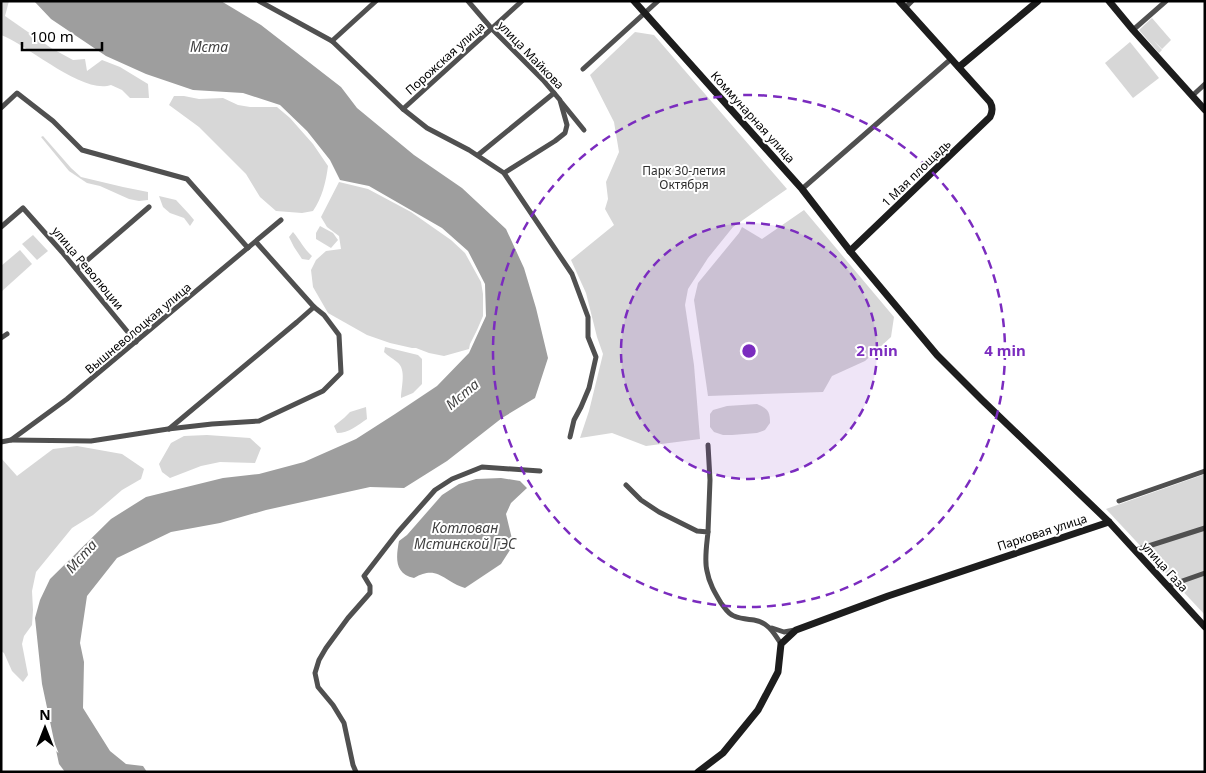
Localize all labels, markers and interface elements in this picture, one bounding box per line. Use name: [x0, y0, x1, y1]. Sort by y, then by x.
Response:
street label: улица Майкова: [494, 17, 568, 93]
street label: Порожская улица: [401, 18, 489, 98]
scale bar: [22, 20, 102, 52]
text: 100 m: [30, 26, 74, 46]
water label: Мста: [190, 37, 228, 56]
street label: Коммунарная улица: [707, 67, 799, 167]
street label: 1 Мая площадь: [878, 136, 954, 210]
park label: Парк 30-летия Октября: [642, 162, 726, 193]
street label: улица Революции: [48, 223, 128, 313]
street label: Вышневолоцкая улица: [81, 278, 195, 378]
text: 2 min: [856, 340, 898, 360]
text: 4 min: [984, 340, 1026, 360]
centre of rings: [740, 342, 758, 360]
water label: Мста: [441, 374, 483, 414]
street label: Парковая улица: [995, 509, 1089, 555]
water label: Котлован Мстинской ГЭС: [414, 518, 517, 553]
water label: Мста: [61, 535, 101, 577]
street label: улица Газа: [1138, 538, 1192, 596]
north arrow: [20, 703, 70, 753]
text: N: [39, 705, 51, 724]

